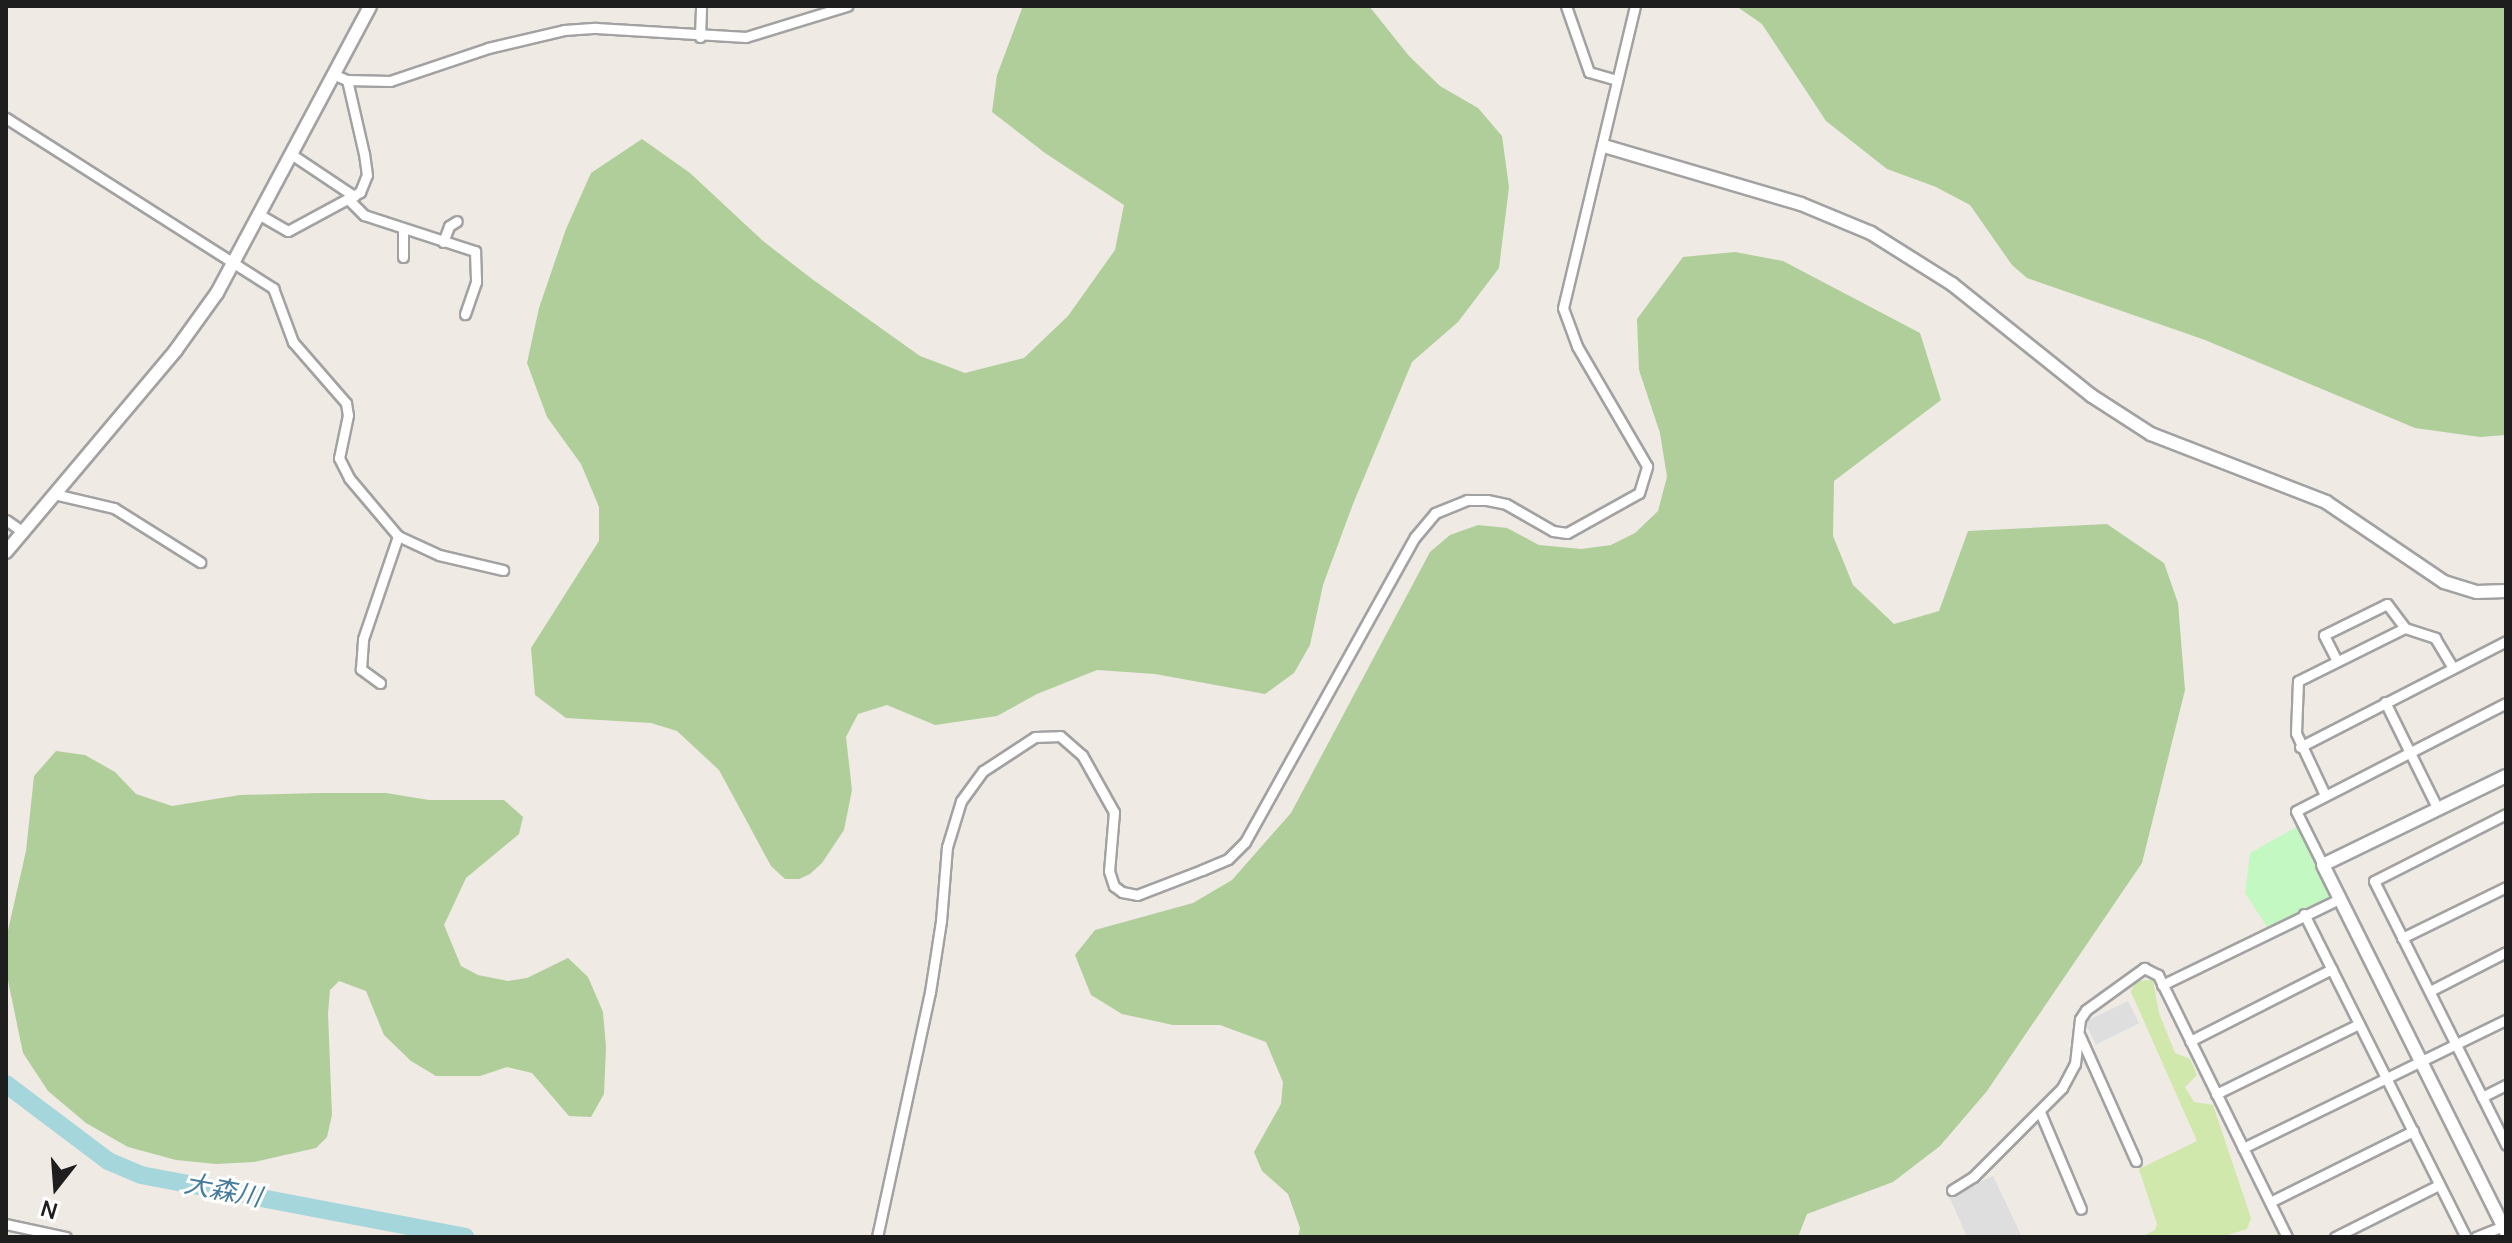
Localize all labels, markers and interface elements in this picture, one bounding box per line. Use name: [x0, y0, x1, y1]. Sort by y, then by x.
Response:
north arrow: [16, 1147, 96, 1227]
water label: 大森川: [182, 1167, 264, 1213]
text: N: [37, 1193, 61, 1227]

